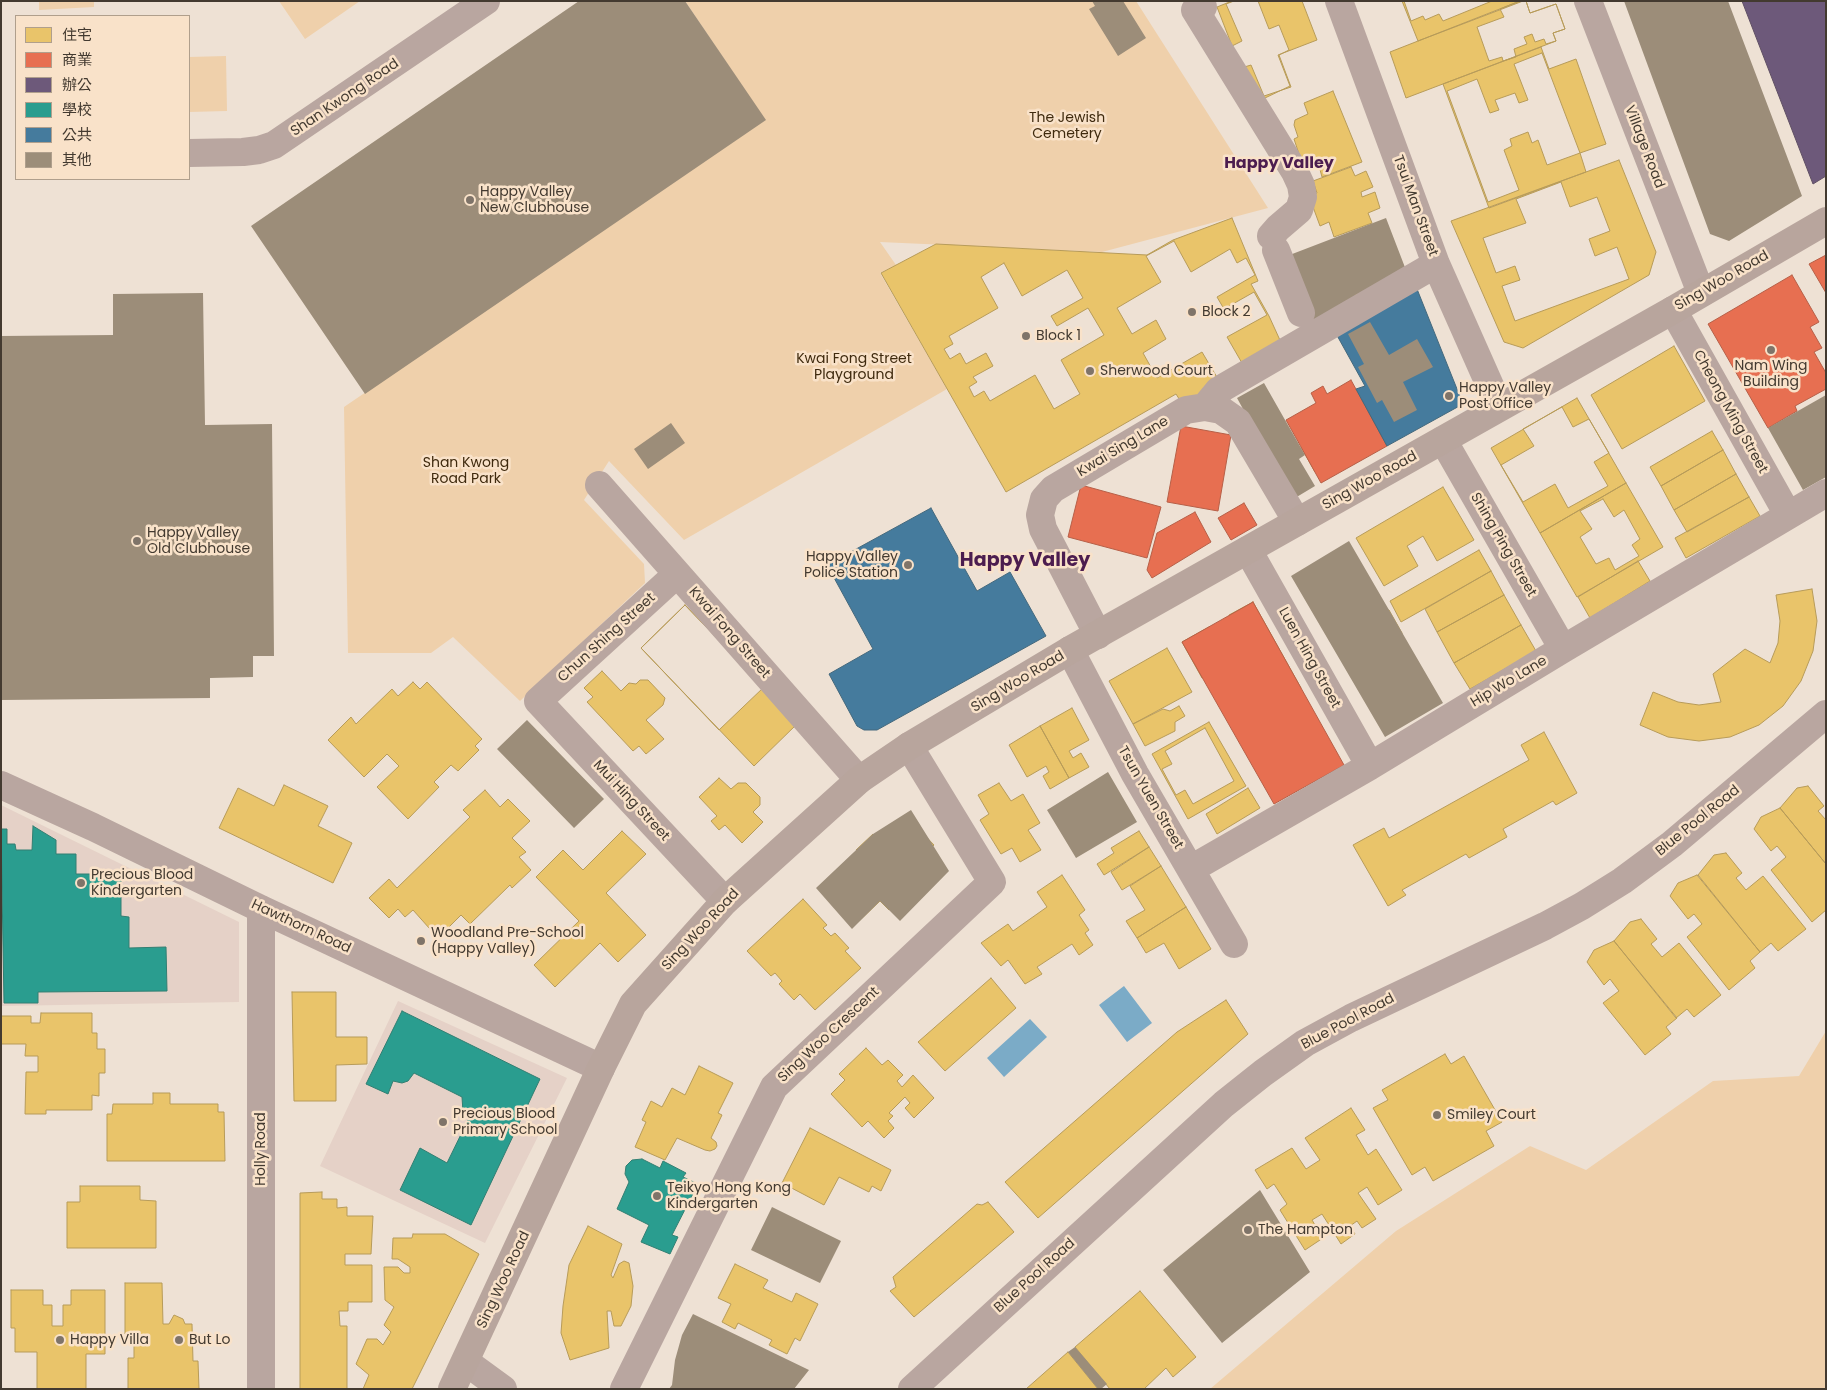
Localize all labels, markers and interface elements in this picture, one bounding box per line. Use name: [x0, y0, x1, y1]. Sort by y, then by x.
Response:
legend: [15, 15, 190, 180]
text: 住宅: [62, 24, 92, 45]
text: 商業: [62, 49, 92, 70]
street label: Shan Kwong Road: [288, 56, 402, 140]
text: 辦公: [62, 74, 92, 95]
text: 學校: [62, 99, 92, 120]
street label: Village Road: [1620, 103, 1668, 191]
park label: The Jewish Cemetery: [1029, 110, 1105, 142]
text: 公共: [62, 124, 92, 145]
text: 其他: [62, 149, 92, 170]
street label: Tsui Man Street: [1389, 153, 1441, 259]
district label: Happy Valley: [1224, 154, 1334, 174]
place label: Happy Valley New Clubhouse: [480, 184, 589, 216]
marker: Happy Valley New Clubhouse: [464, 194, 476, 206]
street label: Sing Woo Road: [1672, 247, 1772, 315]
place label: Block 2: [1202, 304, 1250, 320]
marker: Block 2: [1186, 306, 1198, 318]
place label: Block 1: [1036, 328, 1081, 344]
marker: Block 1: [1020, 330, 1032, 342]
marker: Nam Wing Building: [1765, 344, 1777, 356]
street label: Cheong Ming Street: [1689, 347, 1771, 477]
park label: Kwai Fong Street Playground: [796, 351, 912, 384]
place label: Nam Wing Building: [1735, 358, 1807, 391]
place label: Sherwood Court: [1100, 363, 1213, 379]
marker: Sherwood Court: [1084, 365, 1096, 377]
place label: Happy Valley Post Office: [1459, 380, 1551, 412]
marker: Happy Valley Post Office: [1443, 390, 1455, 402]
street label: Kwai Sing Lane: [1074, 413, 1172, 481]
street label: Sing Woo Road: [1320, 448, 1420, 514]
park label: Shan Kwong Road Park: [423, 455, 509, 488]
street label: Shing Ping Street: [1466, 490, 1540, 600]
place label: Happy Valley Old Clubhouse: [147, 525, 250, 558]
marker: Happy Valley Old Clubhouse: [131, 535, 143, 547]
place label: Happy Valley Police Station: [804, 549, 898, 582]
district label: Happy Valley: [960, 550, 1090, 572]
marker: Happy Valley Police Station: [902, 559, 914, 571]
street label: Kwai Fong Street: [685, 584, 773, 682]
street label: Chun Shing Street: [555, 590, 659, 686]
street label: Luen Hing Street: [1274, 605, 1344, 711]
street label: Sing Woo Road: [968, 648, 1068, 716]
street label: Hip Wo Lane: [1468, 653, 1550, 711]
street label: Tsun Yuen Street: [1114, 744, 1186, 852]
street label: Mui Hing Street: [589, 757, 673, 845]
street label: Blue Pool Road: [1653, 782, 1743, 860]
place label: Precious Blood Kindergarten: [91, 867, 193, 900]
marker: Precious Blood Kindergarten: [75, 877, 87, 889]
street label: Sing Woo Road: [659, 886, 743, 974]
street label: Hawthorn Road: [249, 897, 353, 957]
place label: Woodland Pre-School (Happy Valley): [431, 925, 584, 958]
marker: Woodland Pre-School (Happy Valley): [415, 935, 427, 947]
street label: Sing Woo Crescent: [775, 984, 883, 1086]
street label: Blue Pool Road: [1299, 990, 1397, 1054]
place label: Precious Blood Primary School: [453, 1106, 558, 1138]
place label: Smiley Court: [1447, 1107, 1536, 1123]
marker: Smiley Court: [1431, 1109, 1443, 1121]
street label: Holly Road: [253, 1112, 269, 1186]
marker: Precious Blood Primary School: [437, 1116, 449, 1128]
place label: Teikyo Hong Kong Kindergarten: [667, 1180, 791, 1212]
marker: Teikyo Hong Kong Kindergarten: [651, 1190, 663, 1202]
place label: The Hampton: [1258, 1222, 1353, 1238]
marker: The Hampton: [1242, 1224, 1254, 1236]
street label: Sing Woo Road: [474, 1229, 534, 1331]
street label: Blue Pool Road: [991, 1235, 1079, 1317]
place label: Happy Villa: [70, 1332, 149, 1348]
place label: But Lo: [189, 1332, 230, 1348]
marker: Happy Villa: [54, 1334, 66, 1346]
marker: But Lo: [173, 1334, 185, 1346]

